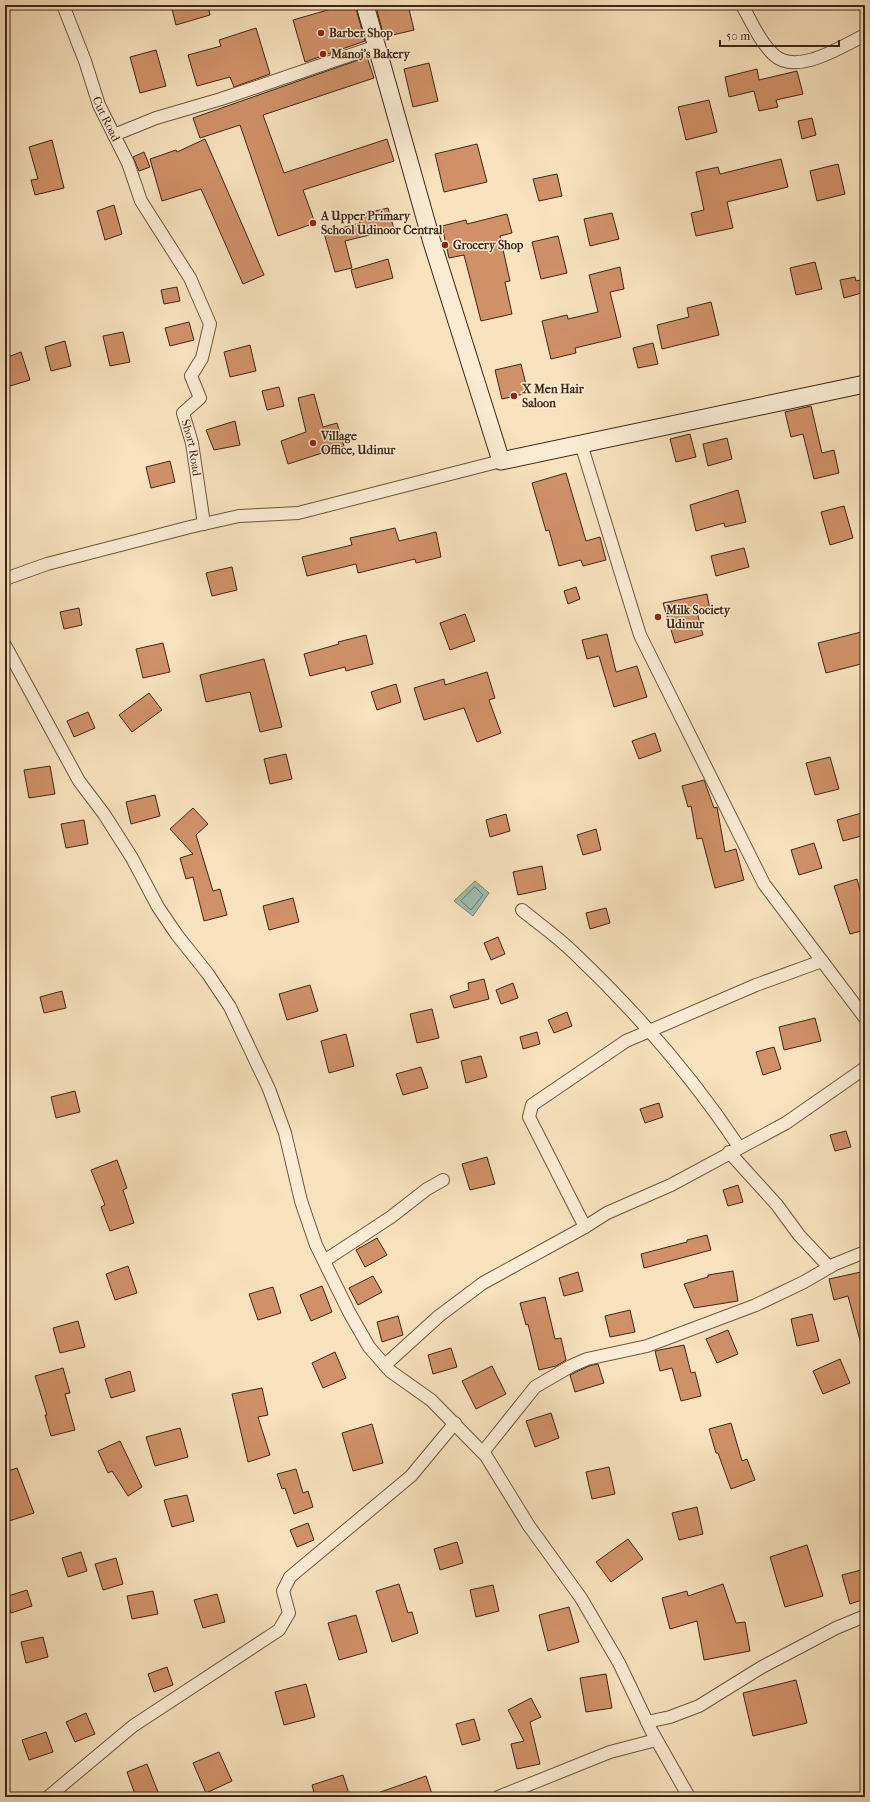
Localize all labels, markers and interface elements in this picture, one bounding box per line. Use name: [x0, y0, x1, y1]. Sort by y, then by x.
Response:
scale bar: [720, 22, 839, 48]
place label: Barber Shop: [329, 26, 393, 41]
marker: Barber Shop: [316, 28, 326, 38]
text: 50 m: [726, 29, 750, 43]
place label: Manoj's Bakery: [330, 47, 410, 62]
marker: Manoj's Bakery: [318, 49, 328, 59]
street label: Cut Road: [90, 95, 123, 144]
place label: A Upper Primary School Udinoor Central: [320, 209, 443, 237]
marker: A Upper Primary School Udinoor Central: [308, 218, 318, 228]
place label: Grocery Shop: [453, 238, 524, 253]
marker: Grocery Shop: [440, 240, 450, 250]
place label: X Men Hair Saloon: [521, 382, 585, 410]
marker: X Men Hair Saloon: [509, 391, 519, 401]
street label: Short Road: [178, 418, 204, 477]
place label: Village Office, Udinur: [320, 429, 396, 457]
marker: Village Office, Udinur: [308, 438, 318, 448]
place label: Milk Society Udinur: [665, 603, 731, 631]
marker: Milk Society Udinur: [653, 612, 663, 622]

